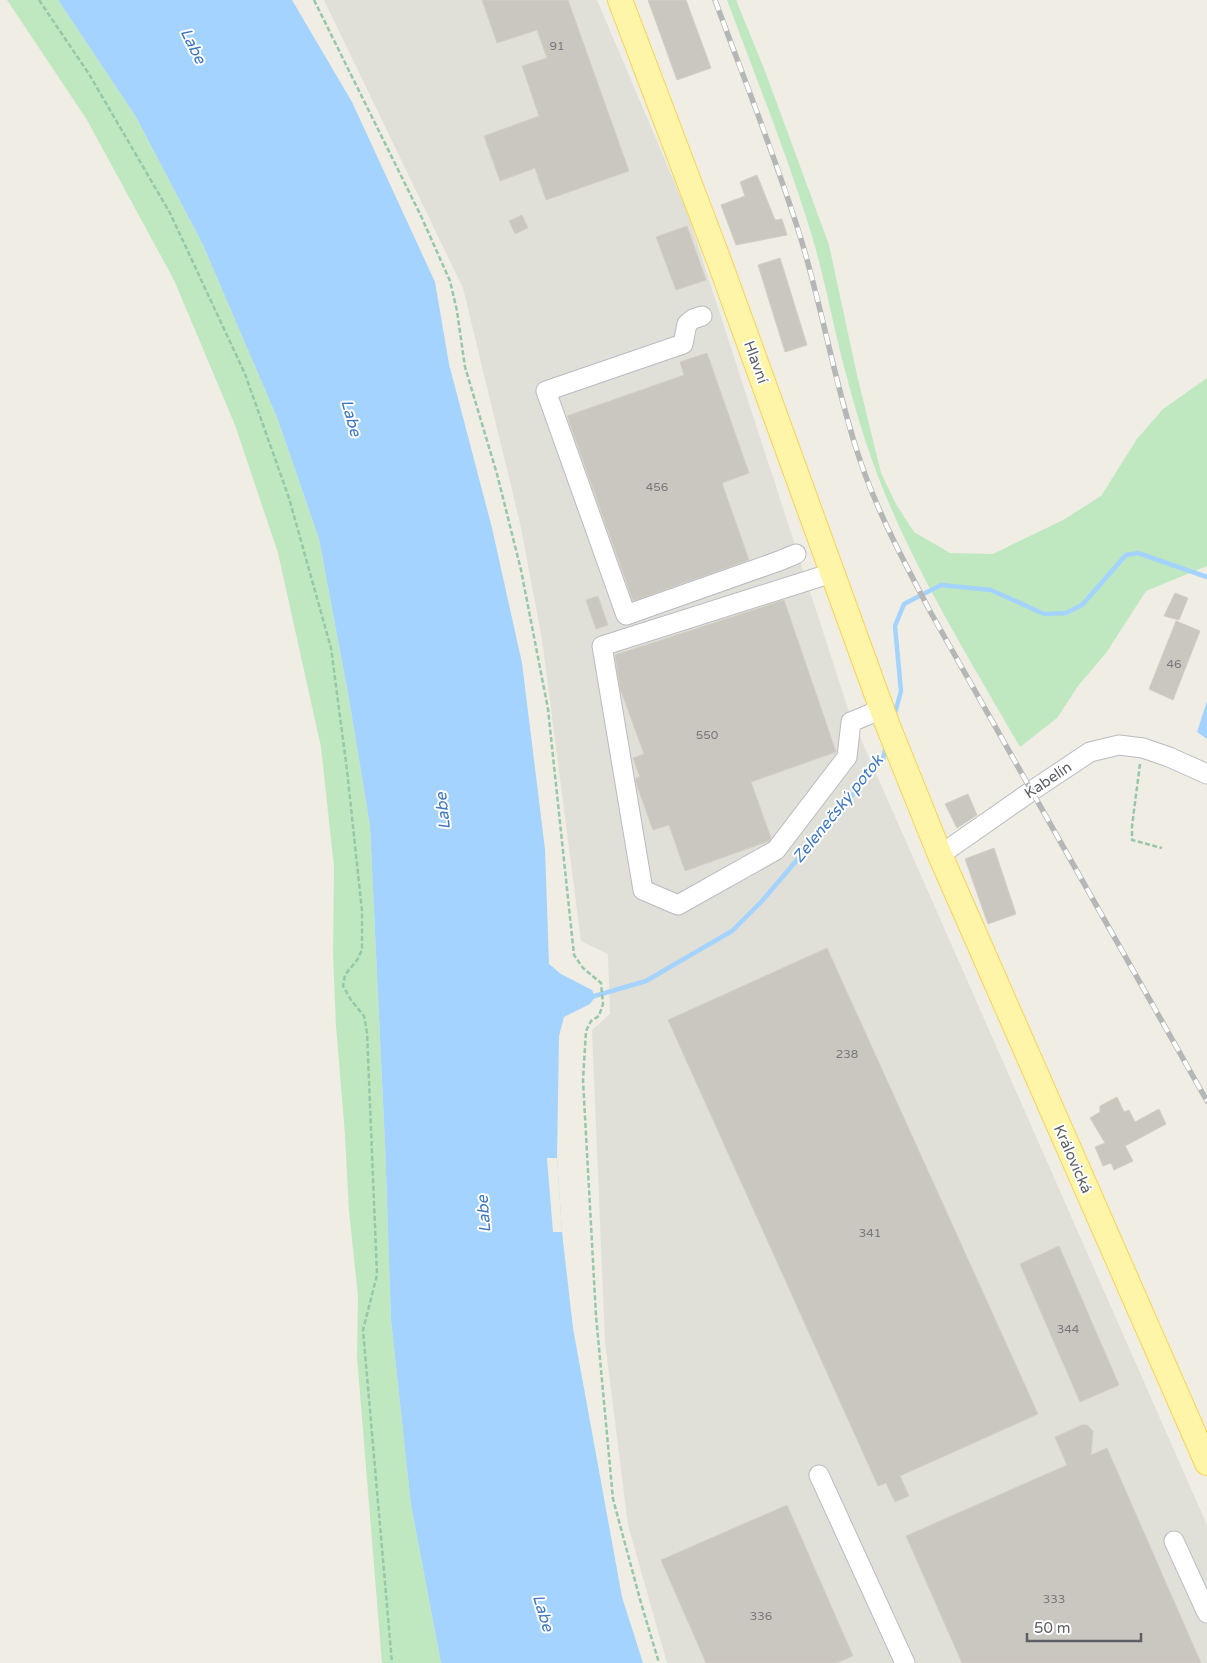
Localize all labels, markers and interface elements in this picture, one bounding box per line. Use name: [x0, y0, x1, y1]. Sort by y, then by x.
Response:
water label: Labe: [176, 25, 211, 68]
house number: 91: [549, 39, 565, 53]
street label: Hlavní: [740, 338, 772, 386]
water label: Labe: [337, 397, 366, 440]
house number: 456: [646, 480, 668, 494]
house number: 46: [1166, 657, 1182, 671]
house number: 550: [696, 728, 719, 742]
water label: Zelenečský potok: [788, 750, 888, 867]
street label: Kabelín: [1021, 758, 1075, 802]
water label: Labe: [431, 790, 455, 831]
house number: 238: [836, 1047, 858, 1061]
street label: Královická: [1050, 1122, 1096, 1196]
water label: Labe: [472, 1194, 496, 1233]
house number: 341: [859, 1226, 881, 1240]
house number: 344: [1057, 1322, 1080, 1336]
water label: Labe: [528, 1592, 558, 1635]
house number: 333: [1043, 1592, 1065, 1606]
house number: 336: [750, 1609, 772, 1623]
scale bar: [1027, 1610, 1141, 1642]
text: 50 m: [1034, 1619, 1071, 1637]

